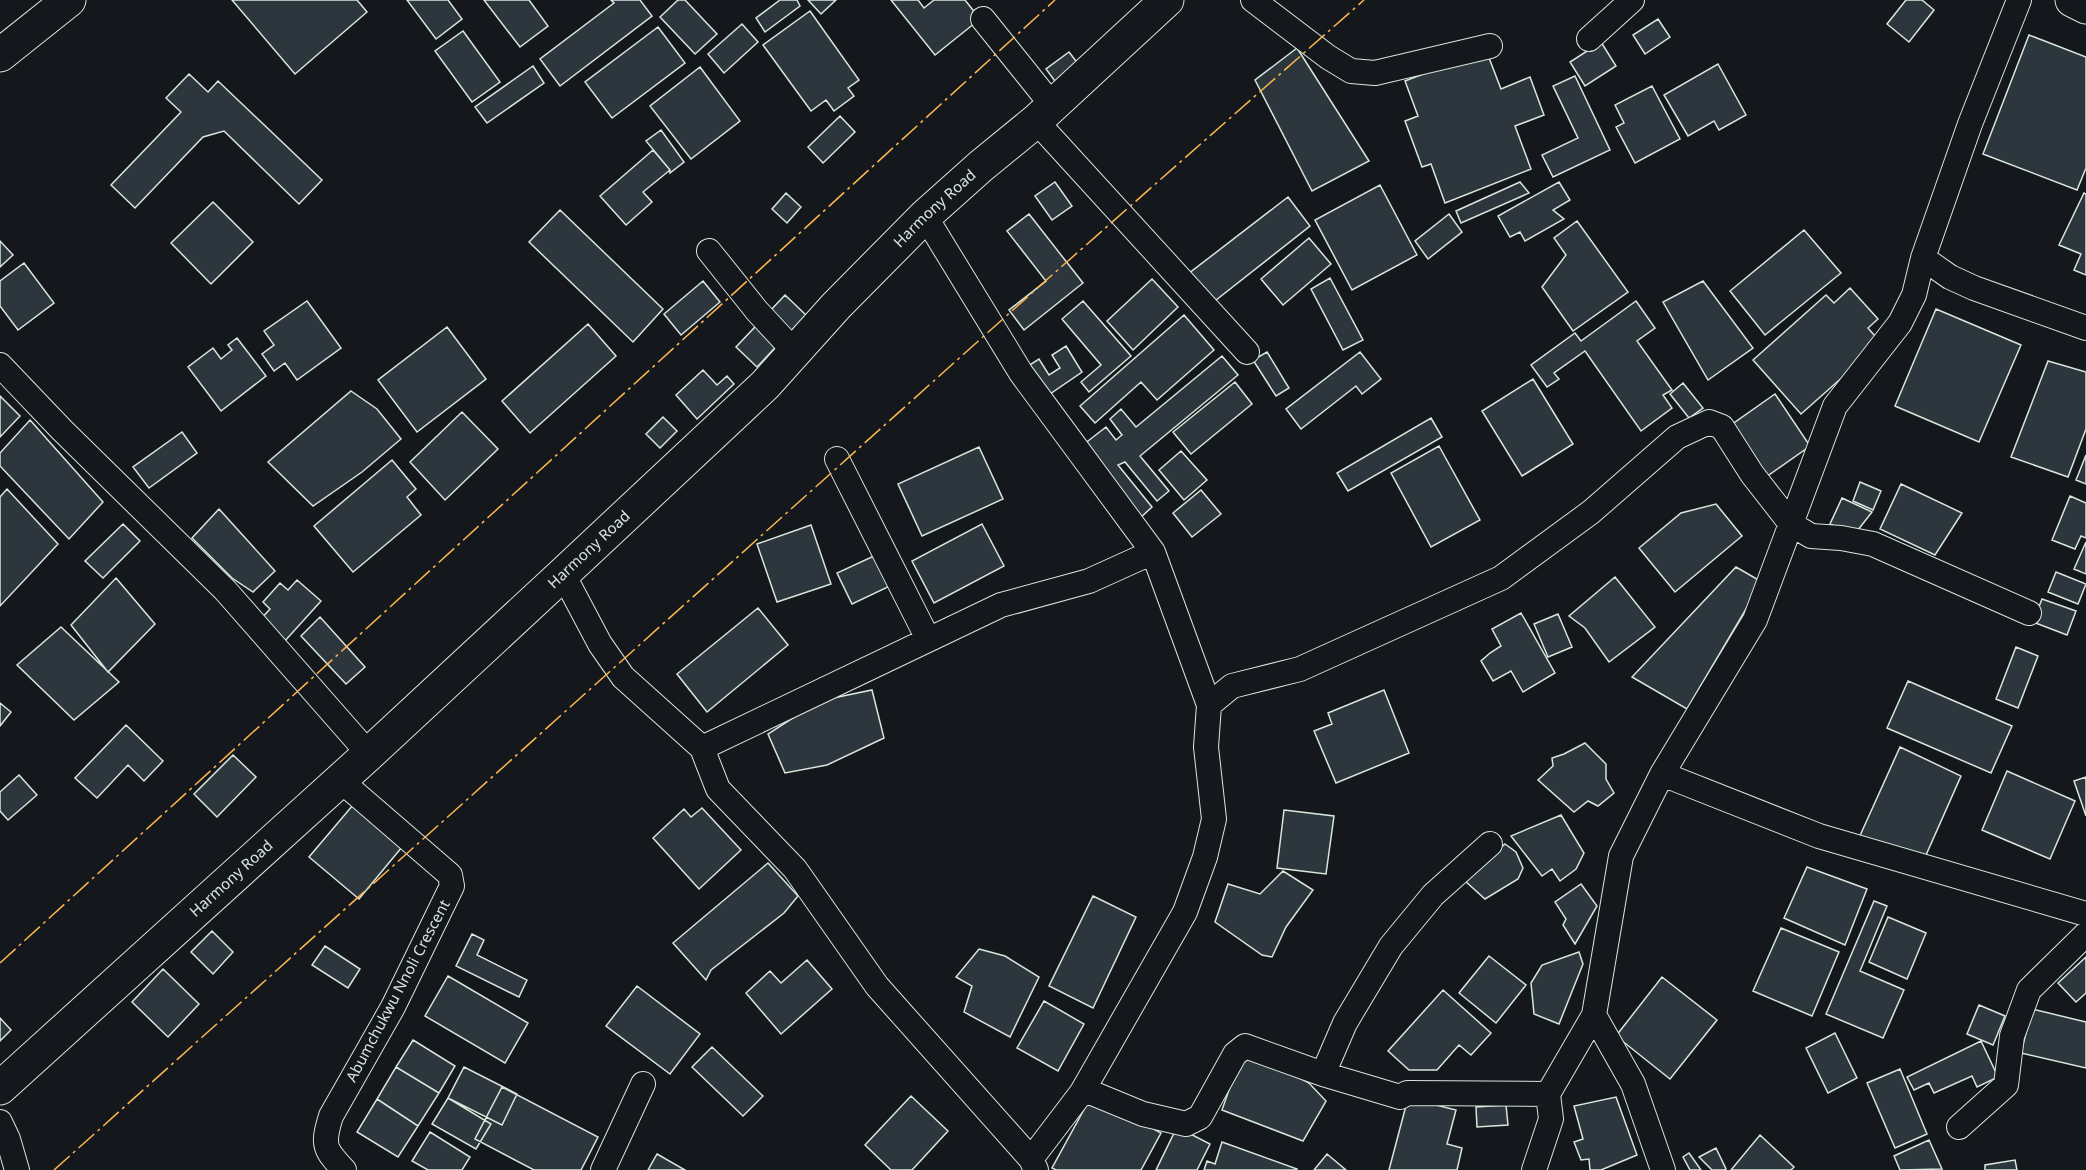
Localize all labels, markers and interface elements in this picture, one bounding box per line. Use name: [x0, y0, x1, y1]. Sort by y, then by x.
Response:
street label: Harmony Road: [889, 164, 980, 251]
street label: Harmony Road: [543, 505, 634, 592]
street label: Harmony Road: [185, 835, 277, 921]
street label: Abumchukwu Nnoli Crescent: [341, 895, 454, 1085]

